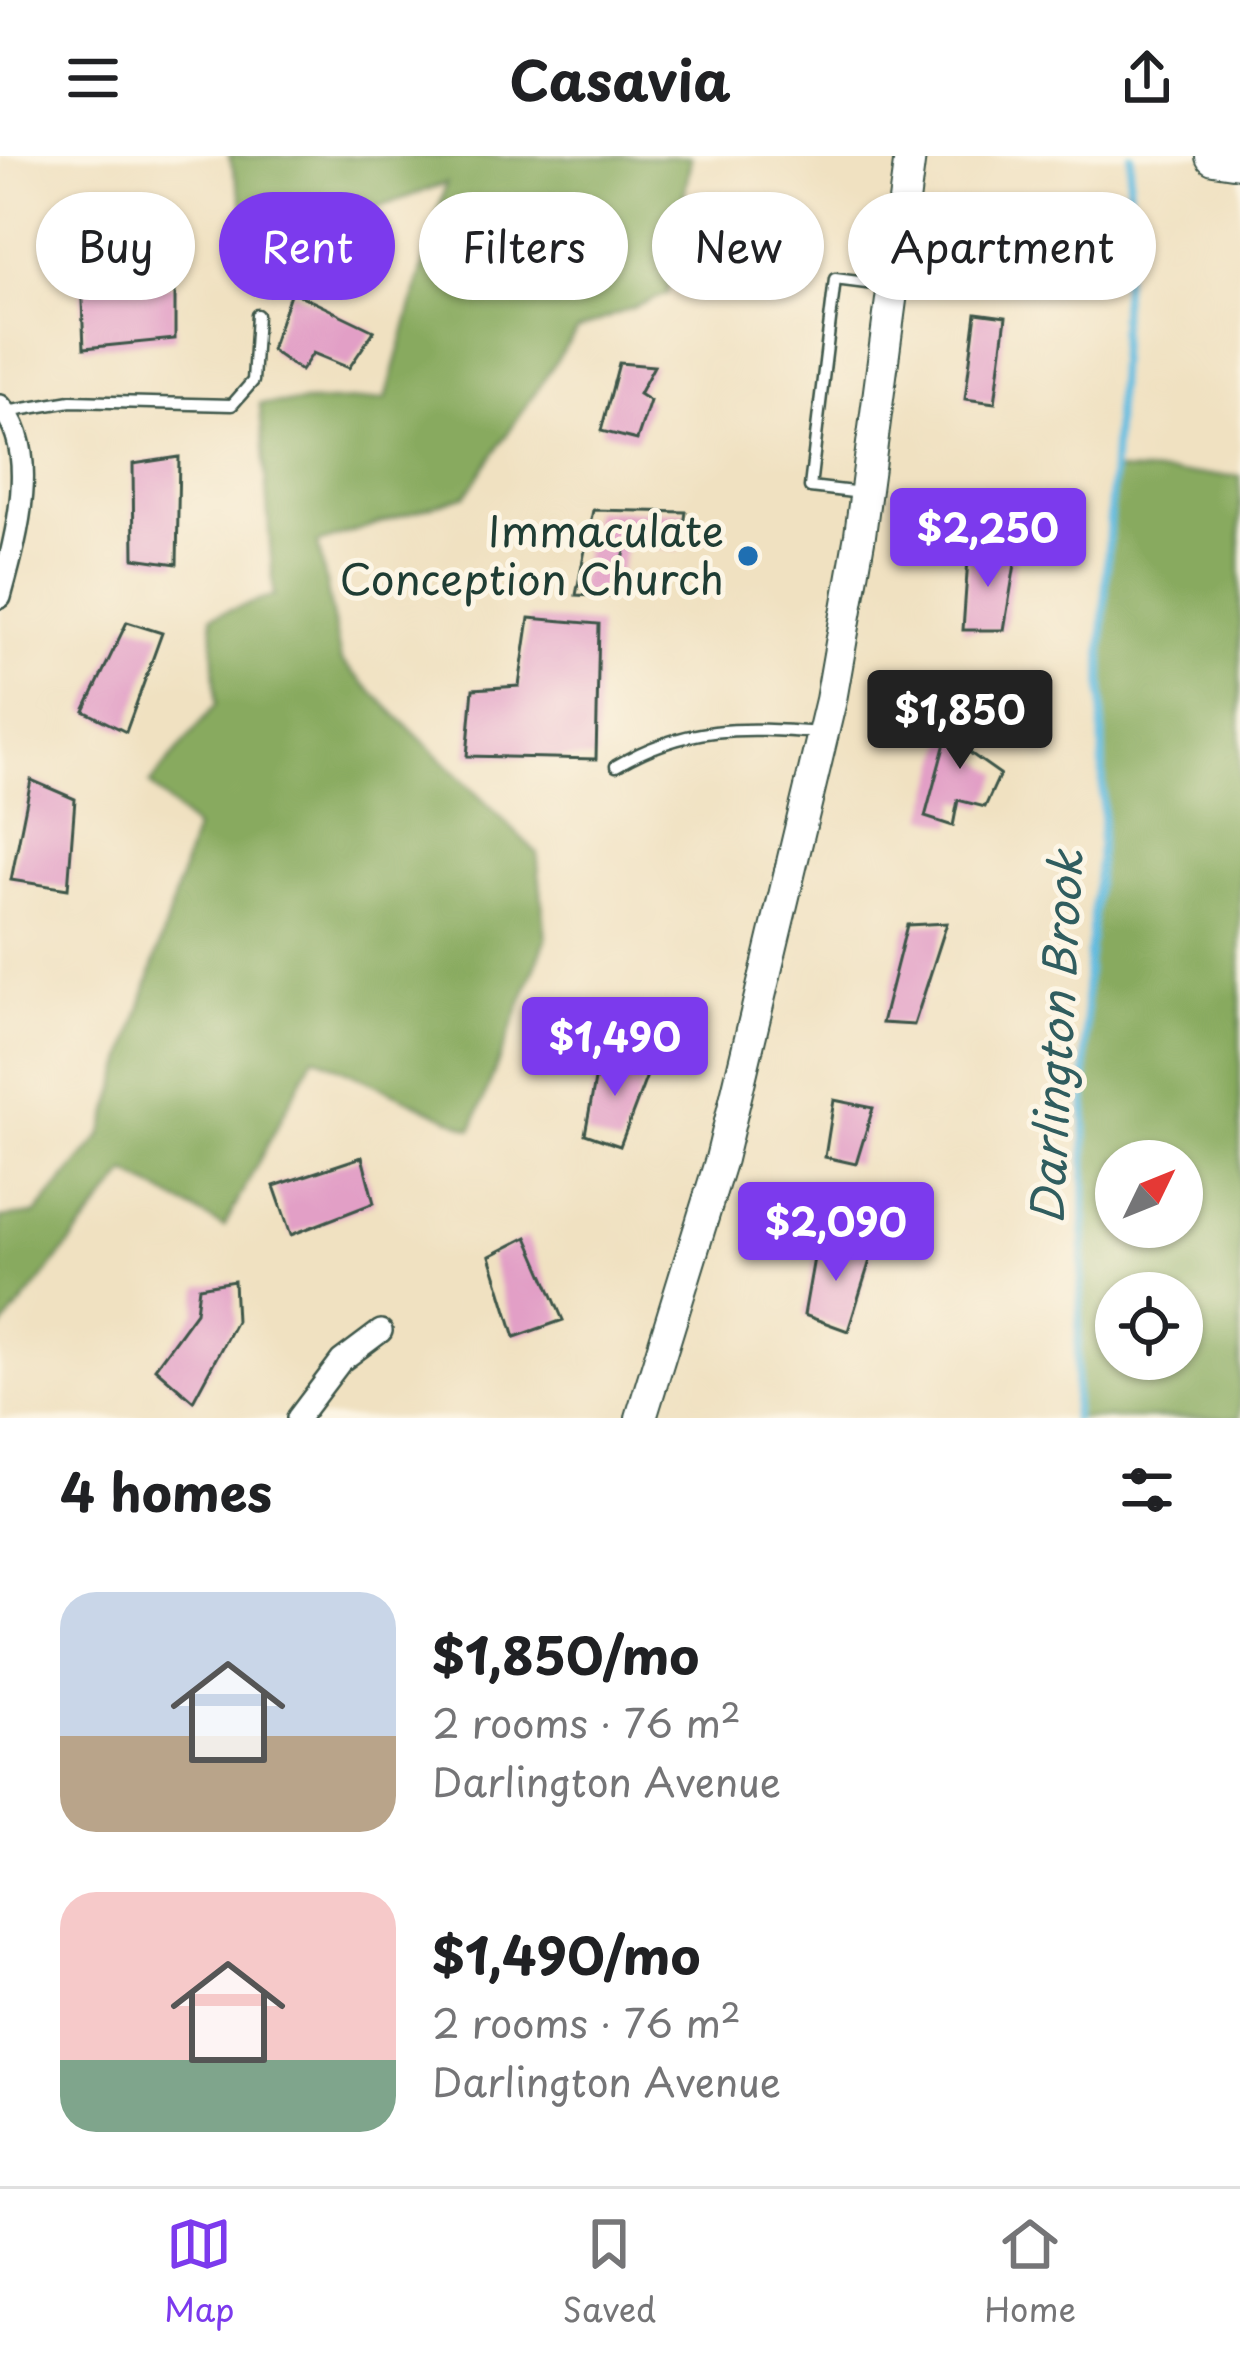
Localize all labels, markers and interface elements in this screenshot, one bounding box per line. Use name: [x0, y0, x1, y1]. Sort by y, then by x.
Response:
text: Casavia: [509, 38, 731, 119]
icon: menu: [60, 45, 126, 111]
icon: share: [1114, 45, 1180, 111]
chip: Buy: [36, 192, 195, 300]
chip: Rent: [219, 192, 395, 300]
chip: Filters: [419, 192, 628, 300]
chip: New: [652, 192, 824, 300]
chip: Apartment: [848, 192, 1156, 300]
pin: $2,250: [890, 488, 1086, 590]
text: $2,250: [917, 497, 1059, 556]
place label: Immaculate Conception Church: [339, 498, 724, 609]
marker: Immaculate Conception Church: [735, 543, 761, 569]
pin: $1,850: [862, 670, 1058, 772]
text: $1,850: [894, 679, 1026, 738]
water label: Darlington Brook: [1010, 847, 1098, 1225]
pin: $1,490: [517, 997, 713, 1099]
text: $1,490: [549, 1006, 681, 1065]
north arrow: [1095, 1140, 1203, 1248]
map controls: [1095, 1140, 1203, 1380]
pin: $2,090: [738, 1182, 934, 1284]
text: $2,090: [765, 1191, 907, 1250]
button: locate: [1095, 1272, 1203, 1380]
text: 4 homes: [60, 1452, 272, 1529]
icon: filters: [1114, 1457, 1180, 1523]
text: $1,850/mo: [432, 1615, 699, 1692]
icon: home: [156, 1640, 300, 1784]
text: 2 rooms · 76 m²: [432, 1692, 741, 1751]
text: Darlington Avenue: [432, 1751, 781, 1810]
text: $1,490/mo: [432, 1915, 700, 1992]
icon: home: [156, 1940, 300, 2084]
text: 2 rooms · 76 m²: [432, 1992, 741, 2051]
text: Darlington Avenue: [432, 2051, 781, 2110]
tab: Map: [164, 2211, 235, 2333]
tab: Saved: [563, 2211, 656, 2333]
tab: Home: [984, 2211, 1076, 2333]

